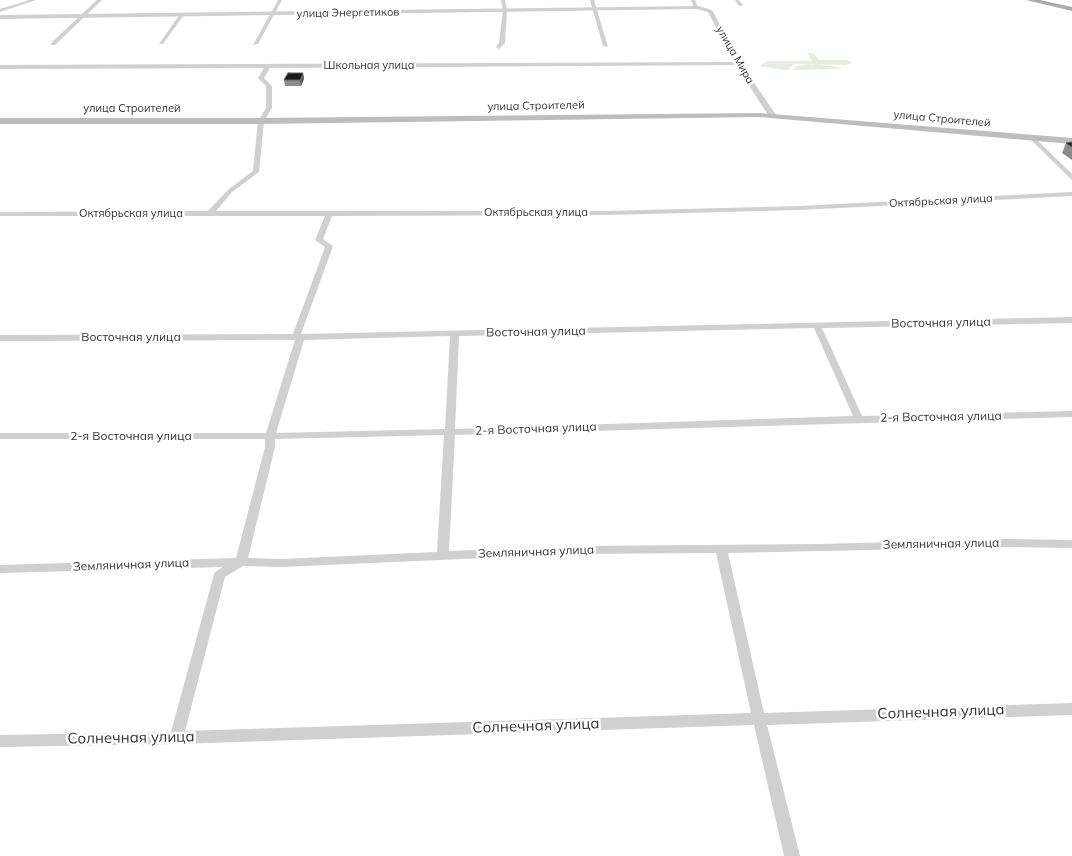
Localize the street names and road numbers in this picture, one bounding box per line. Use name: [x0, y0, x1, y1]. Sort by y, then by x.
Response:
street label: улица Энергетиков: [296, 6, 400, 20]
street label: улица Мира: [713, 24, 757, 86]
street label: Школьная улица: [324, 59, 414, 73]
street label: улица Строителей: [487, 99, 585, 113]
street label: улица Строителей: [83, 102, 181, 116]
street label: улица Строителей: [893, 108, 991, 130]
street label: Октябрьская улица: [889, 192, 993, 210]
street label: Октябрьская улица: [484, 206, 588, 220]
street label: Октябрьская улица: [79, 207, 183, 221]
street label: Восточная улица: [891, 315, 991, 331]
street label: Восточная улица: [486, 324, 586, 340]
street label: Восточная улица: [81, 330, 181, 344]
street label: 2-я Восточная улица: [880, 409, 1002, 425]
street label: 2-я Восточная улица: [475, 420, 597, 438]
street label: 2-я Восточная улица: [70, 429, 192, 443]
street label: Земляничная улица: [883, 536, 999, 552]
street label: Земляничная улица: [478, 543, 594, 561]
street label: Земляничная улица: [73, 556, 189, 574]
street label: Солнечная улица: [877, 701, 1005, 723]
street label: Солнечная улица: [472, 715, 600, 737]
street label: Солнечная улица: [67, 728, 195, 748]

